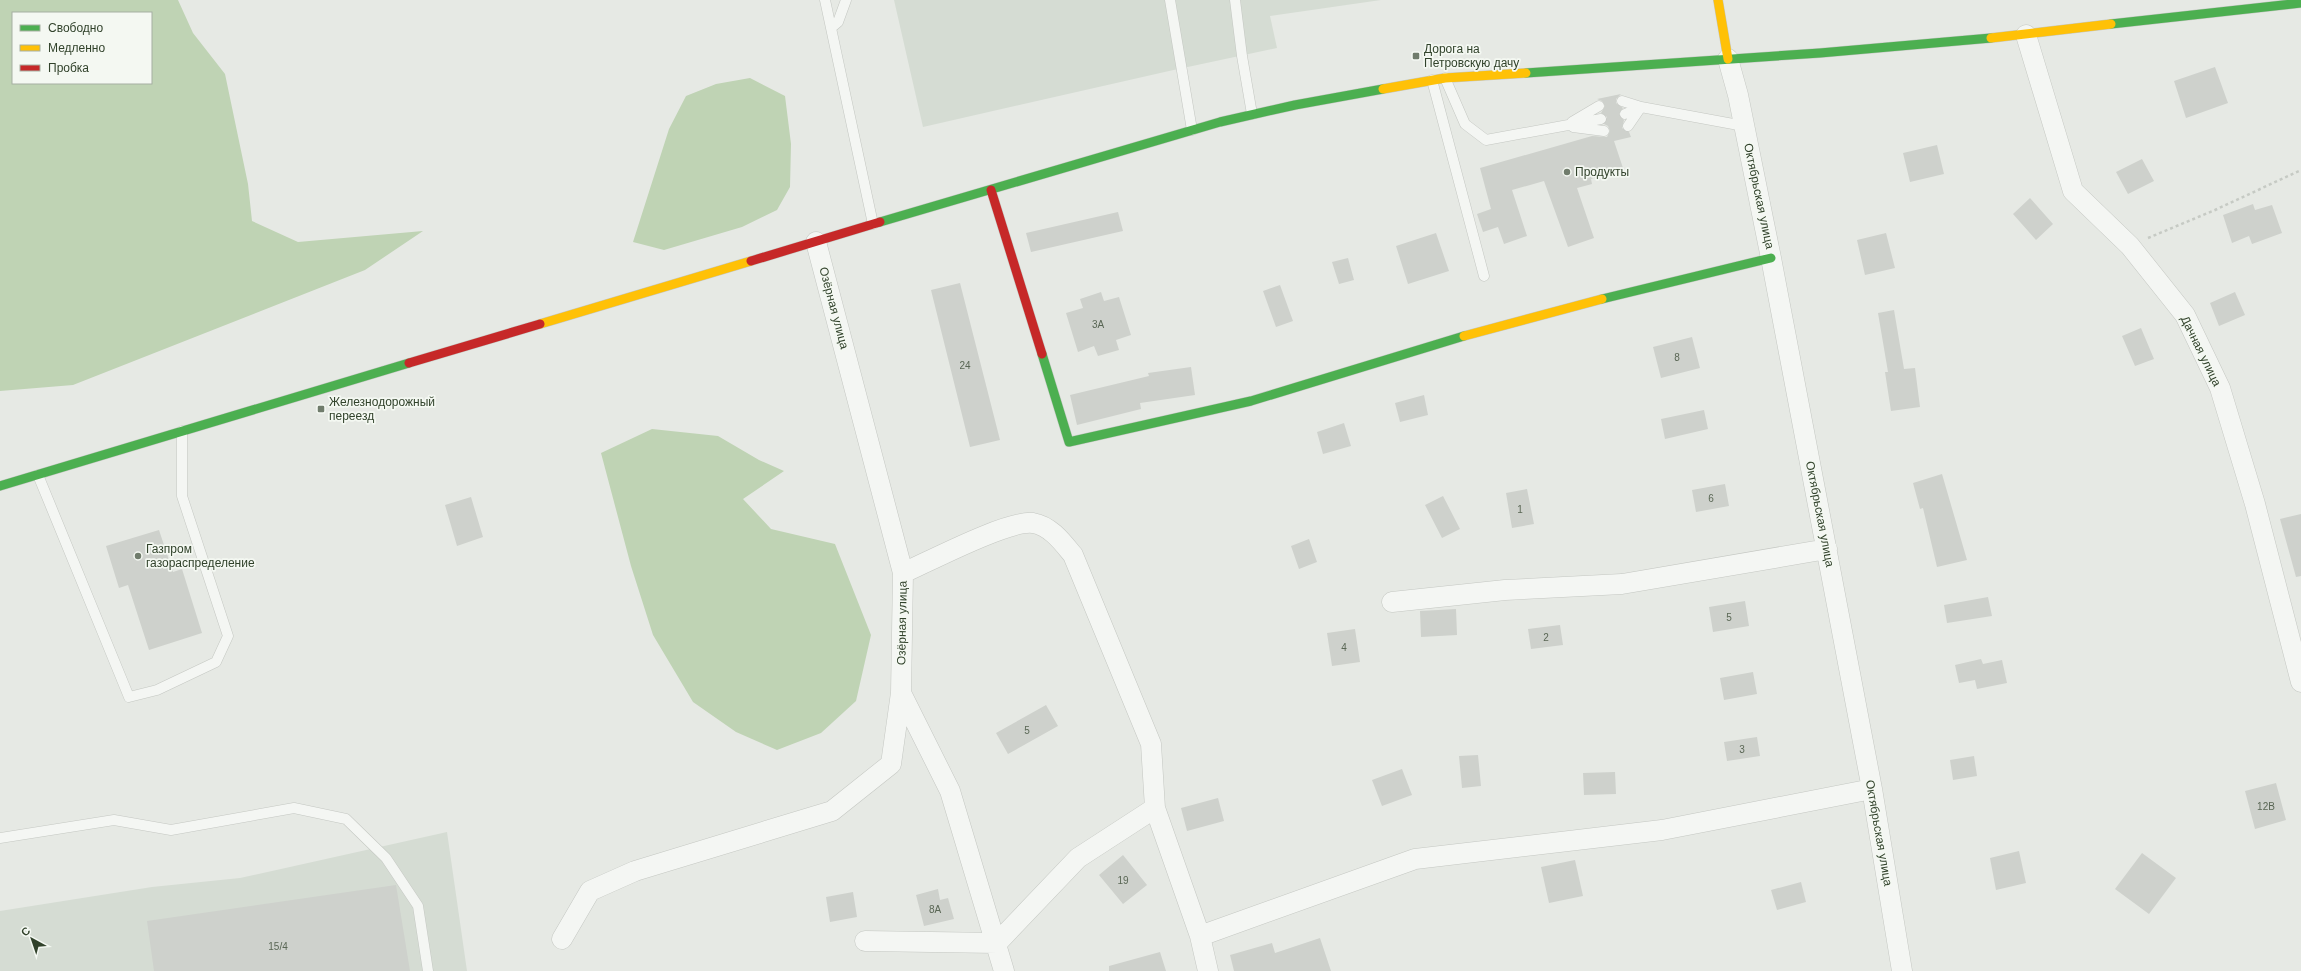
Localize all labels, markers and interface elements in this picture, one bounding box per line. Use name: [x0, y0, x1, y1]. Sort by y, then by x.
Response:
legend: [12, 12, 152, 84]
text: Свободно: [48, 21, 103, 35]
text: Медленно: [48, 41, 105, 55]
place label: Дорога на Петровскую дачу: [1424, 42, 1519, 70]
marker: Дорога на Петровскую дачу: [1411, 51, 1421, 61]
text: Пробка: [48, 61, 89, 75]
street label: Октябрьская улица: [1741, 142, 1777, 250]
place label: Продукты: [1575, 165, 1629, 179]
marker: Продукты: [1562, 167, 1572, 177]
street label: Озёрная улица: [816, 265, 852, 351]
street label: Дачная улица: [2178, 313, 2224, 389]
house number: 3А: [1092, 319, 1104, 330]
house number: 8: [1674, 352, 1680, 363]
house number: 24: [959, 360, 971, 371]
place label: Железнодорожный переезд: [329, 395, 435, 423]
marker: Железнодорожный переезд: [316, 404, 326, 414]
street label: Октябрьская улица: [1803, 460, 1837, 568]
house number: 6: [1708, 493, 1714, 504]
house number: 1: [1517, 504, 1523, 515]
place label: Газпром газораспределение: [146, 542, 255, 570]
marker: Газпром газораспределение: [133, 551, 143, 561]
street label: Озёрная улица: [894, 580, 910, 665]
house number: 5: [1726, 612, 1732, 623]
house number: 2: [1543, 632, 1549, 643]
house number: 4: [1341, 642, 1347, 653]
house number: 5: [1024, 725, 1030, 736]
house number: 3: [1739, 744, 1745, 755]
street label: Октябрьская улица: [1863, 779, 1895, 887]
house number: 12В: [2257, 801, 2275, 812]
house number: 19: [1117, 875, 1129, 886]
house number: 8А: [929, 904, 941, 915]
north arrow: [12, 919, 52, 959]
text: С: [19, 924, 33, 938]
house number: 15/4: [268, 941, 288, 952]

